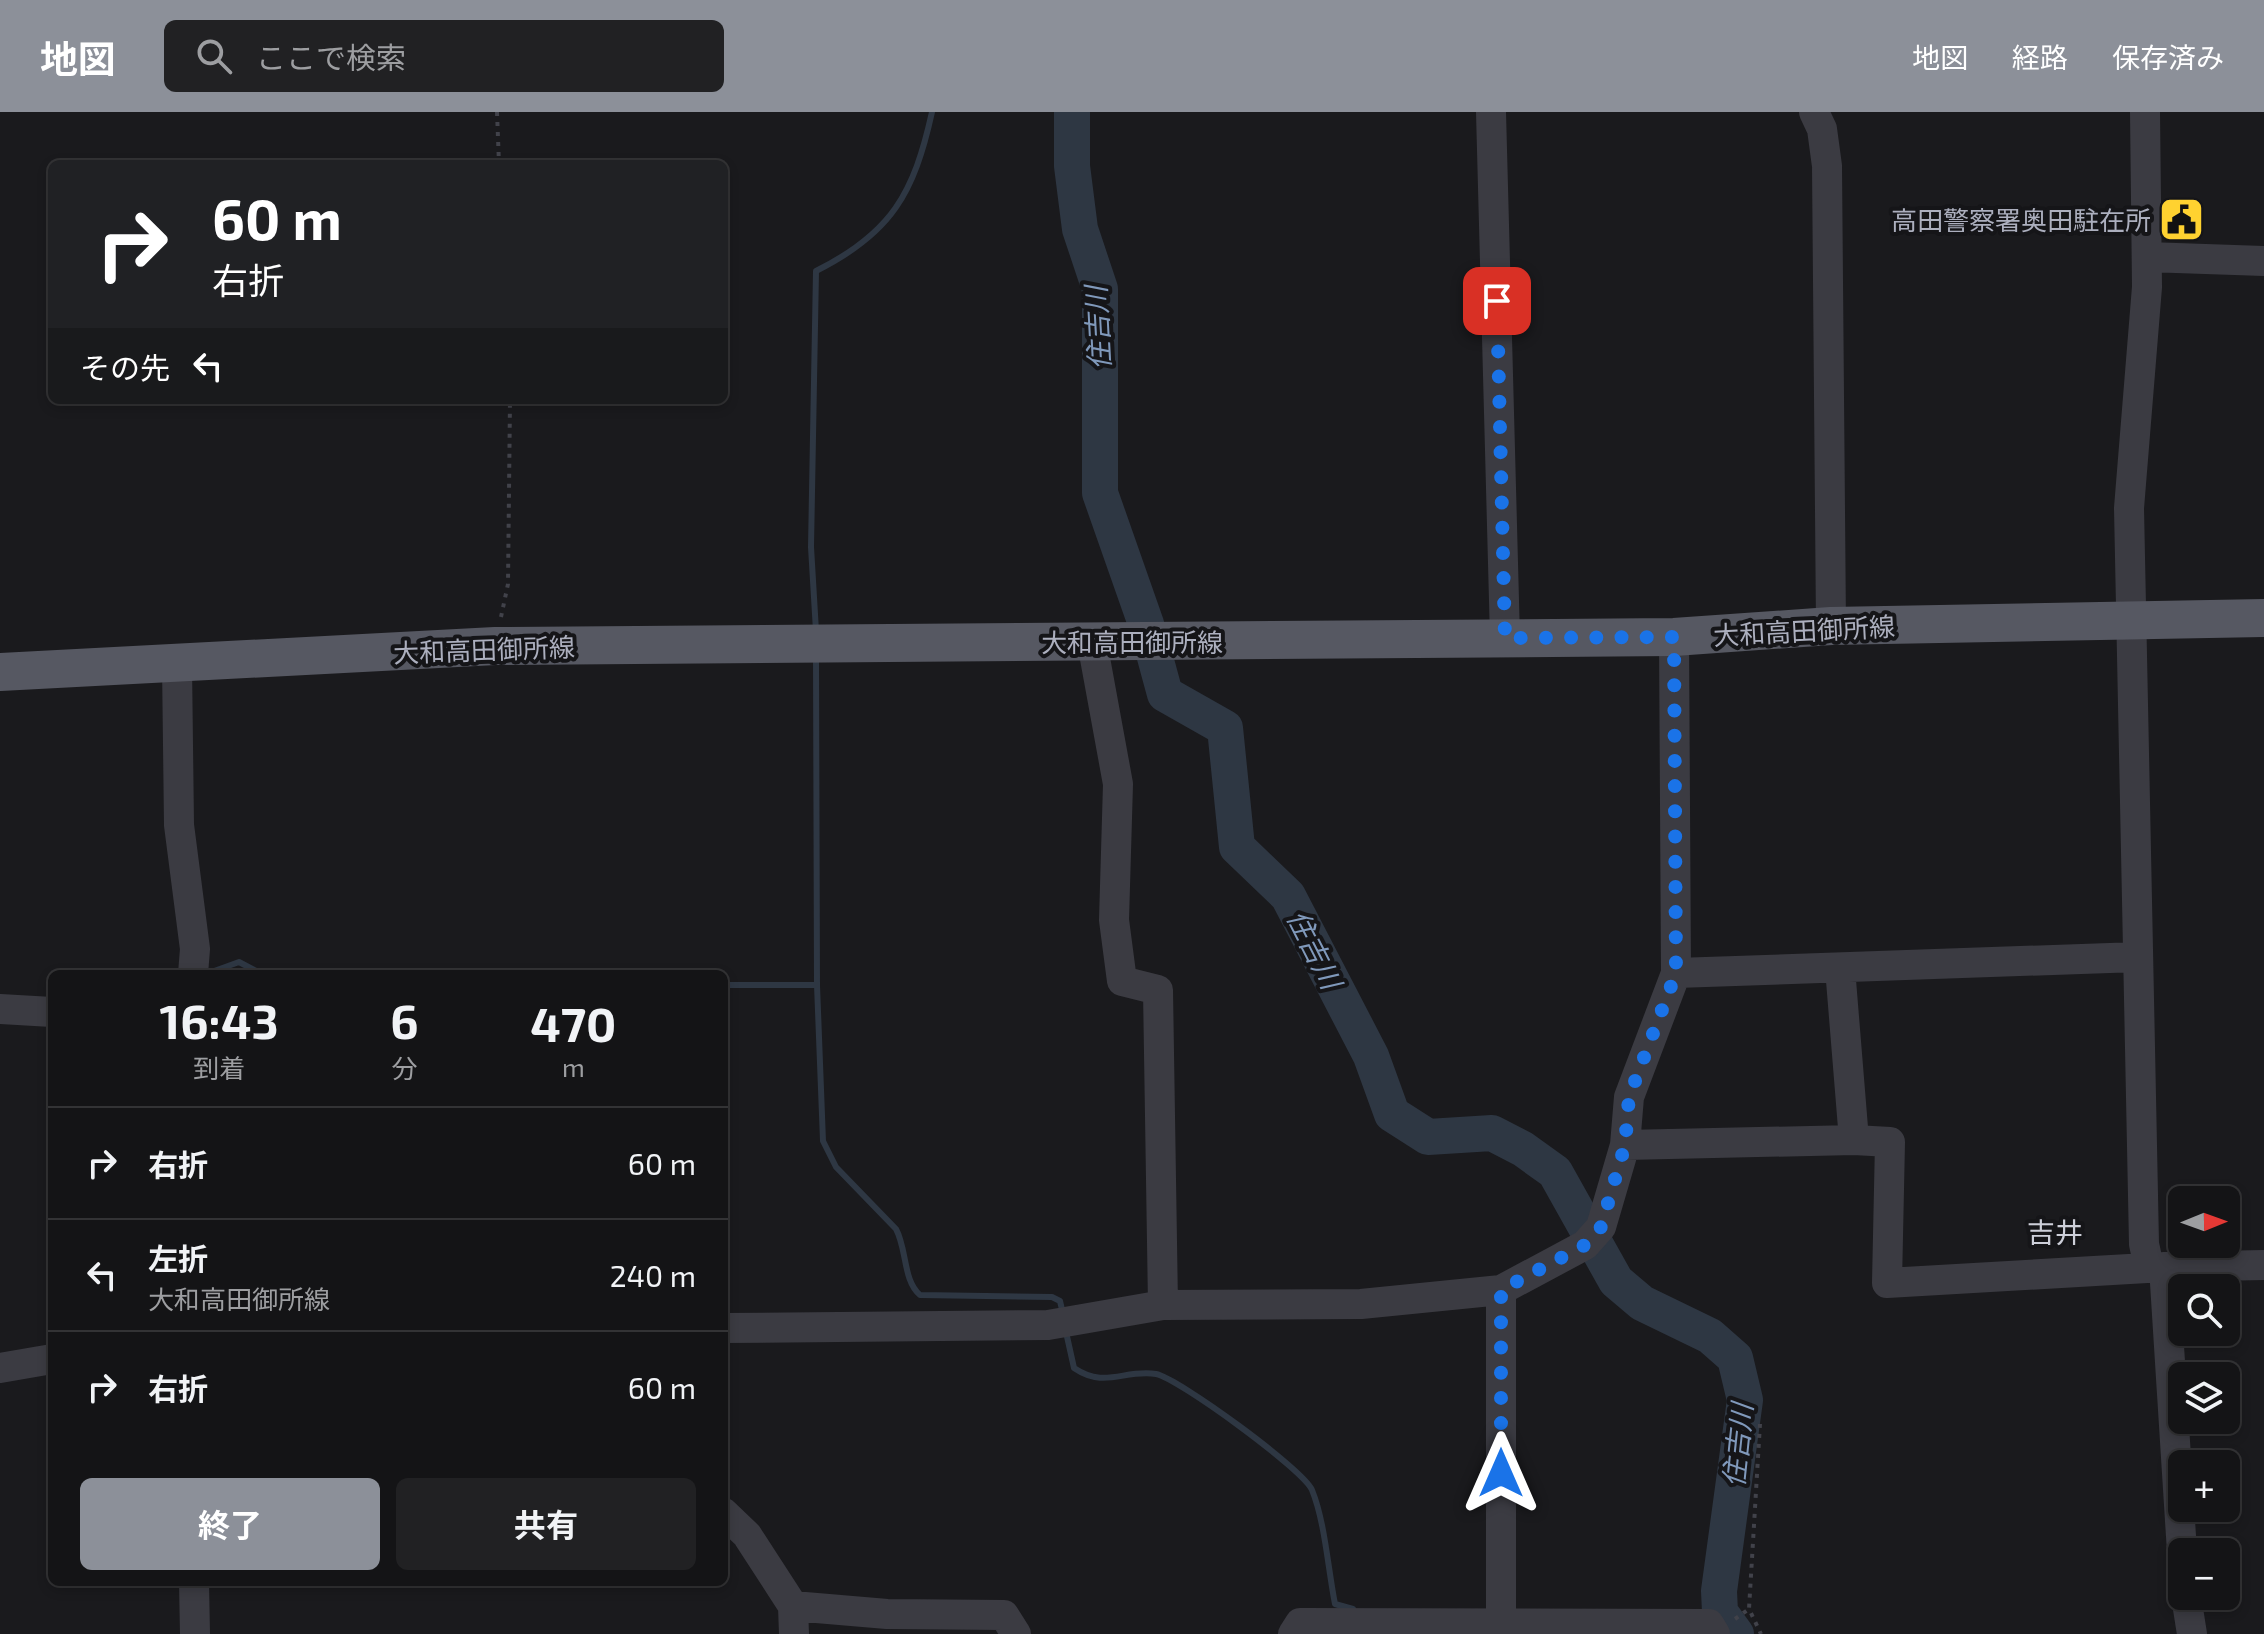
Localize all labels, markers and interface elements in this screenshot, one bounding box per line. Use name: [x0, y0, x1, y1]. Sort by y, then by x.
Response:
search box: [164, 20, 724, 92]
icon: search: [192, 34, 236, 78]
text: 地図: [40, 35, 116, 81]
text: ここで検索: [256, 39, 406, 75]
text: 地図: [1912, 40, 1968, 74]
text: 経路: [2012, 40, 2068, 74]
text: 保存済み: [2112, 40, 2224, 74]
text: 60 m: [212, 184, 342, 251]
icon: right: [80, 192, 184, 296]
public building icon: 高田警察署奥田駐在所: [2158, 195, 2206, 243]
place label: 高田警察署奥田駐在所: [1891, 204, 2151, 235]
text: 右折: [212, 258, 284, 301]
pin: [1463, 267, 1531, 335]
icon: arrive: [1475, 279, 1519, 323]
water label: 住吉川: [1078, 282, 1116, 371]
icon: left: [186, 344, 230, 388]
text: その先: [80, 349, 170, 385]
street label: 大和高田御所線: [1712, 610, 1896, 650]
street label: 大和高田御所線: [1041, 626, 1223, 657]
street label: 大和高田御所線: [393, 630, 575, 668]
water label: 住吉川: [1281, 904, 1351, 997]
text: 16:43: [160, 991, 279, 1049]
text: 6: [390, 991, 419, 1049]
text: 470: [530, 994, 616, 1052]
text: m: [562, 1051, 585, 1082]
text: 到着: [193, 1052, 245, 1083]
text: 分: [391, 1052, 417, 1083]
icon: right: [80, 1141, 124, 1185]
text: 60 m: [628, 1145, 696, 1181]
text: 右折: [148, 1146, 208, 1182]
north arrow: [2168, 1186, 2240, 1258]
map controls: [2168, 1186, 2240, 1610]
district label: 吉井: [2027, 1215, 2083, 1249]
text: 左折: [148, 1240, 208, 1276]
icon: left: [80, 1253, 124, 1297]
text: 240 m: [610, 1257, 696, 1293]
button: search: [2168, 1274, 2240, 1346]
text: 大和高田御所線: [148, 1283, 330, 1314]
button: layers: [2168, 1362, 2240, 1434]
icon: right: [80, 1365, 124, 1409]
text: 60 m: [628, 1369, 696, 1405]
text: 右折: [148, 1370, 208, 1406]
water label: 住吉川: [1716, 1398, 1759, 1489]
position arrow: [1459, 1431, 1543, 1515]
button: +: [2168, 1450, 2240, 1522]
button: 終了: [80, 1478, 380, 1570]
button: 共有: [396, 1478, 696, 1570]
button: −: [2168, 1538, 2240, 1610]

